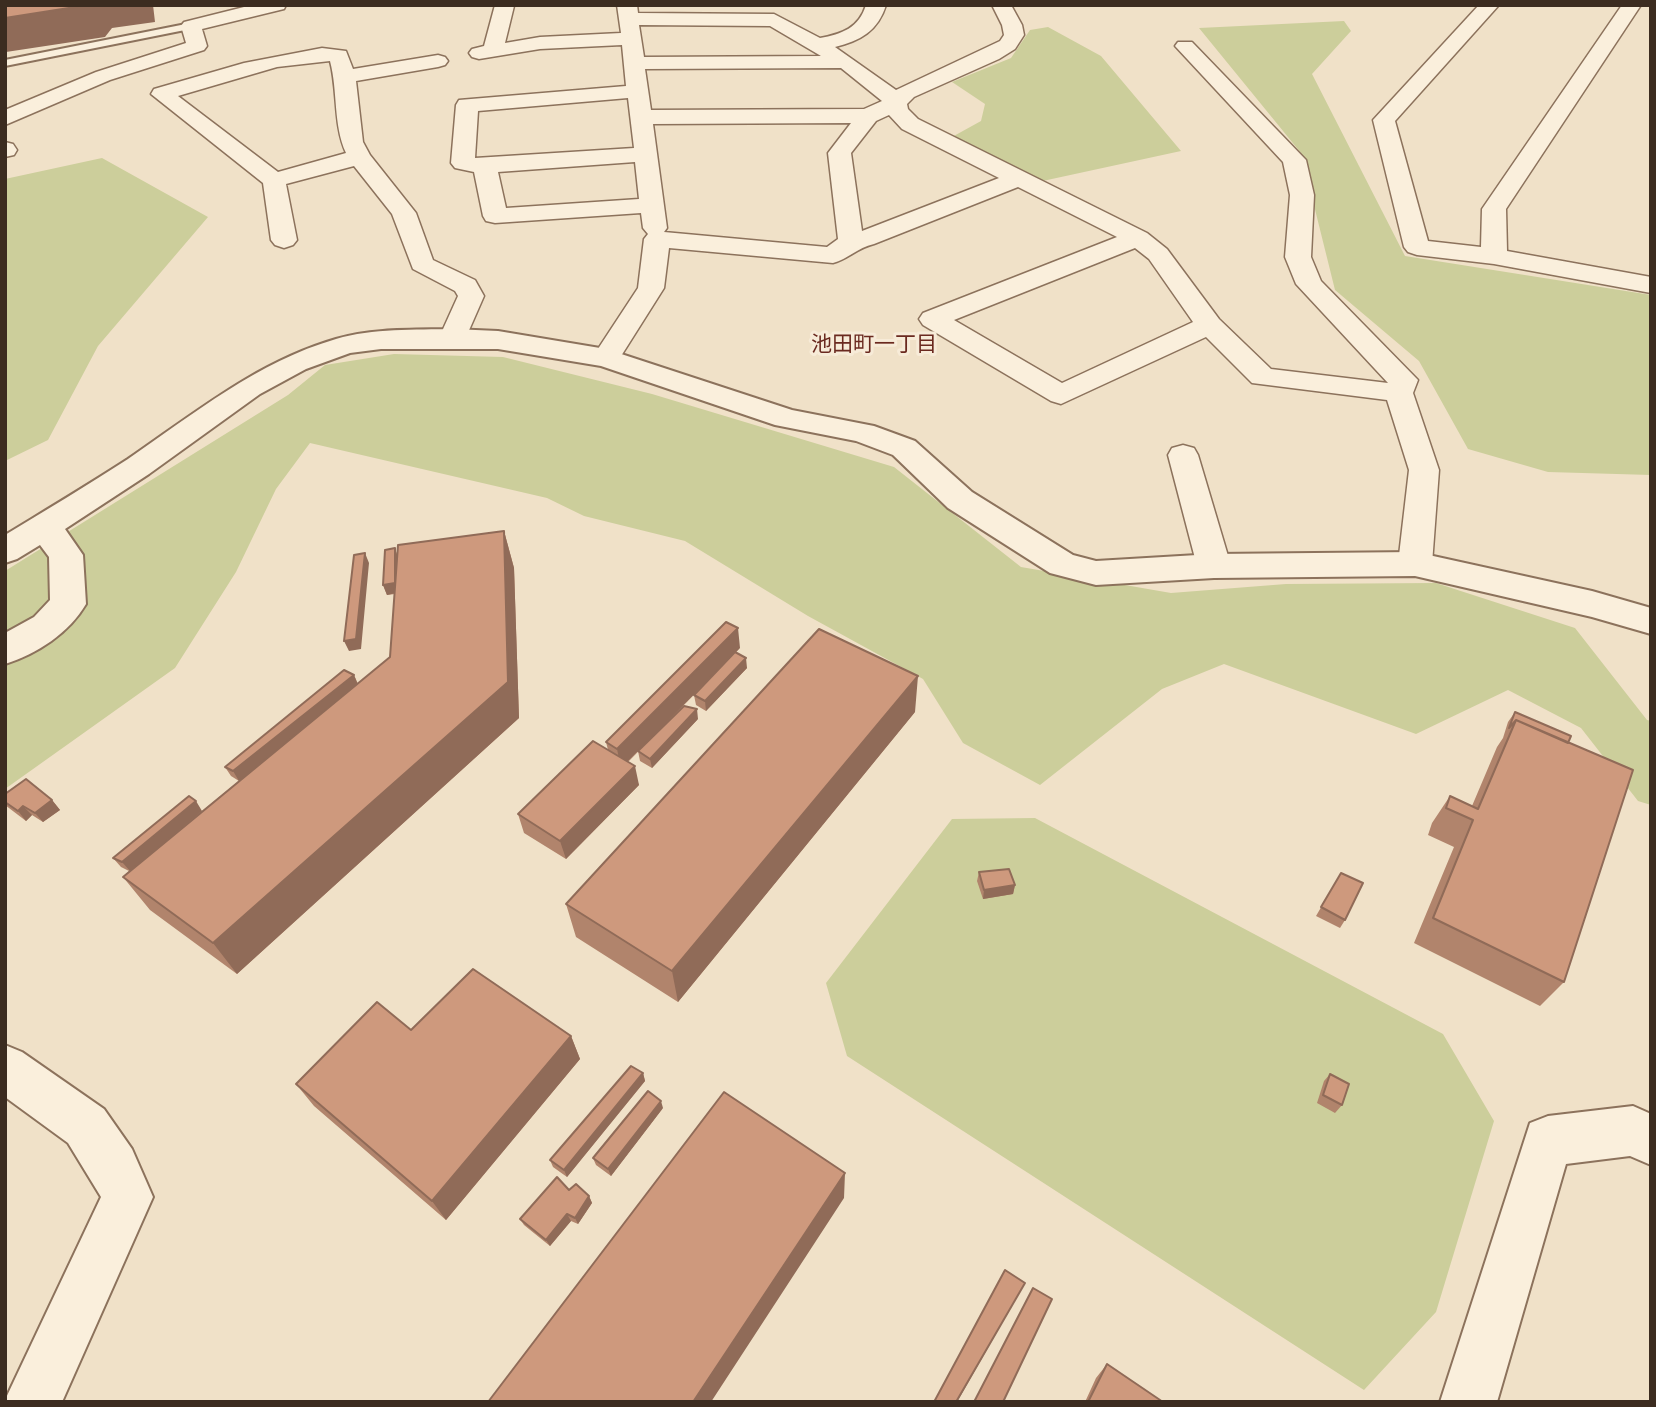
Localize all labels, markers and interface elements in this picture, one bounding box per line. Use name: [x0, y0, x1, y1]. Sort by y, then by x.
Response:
district label: 池田町一丁目: [811, 332, 937, 358]

